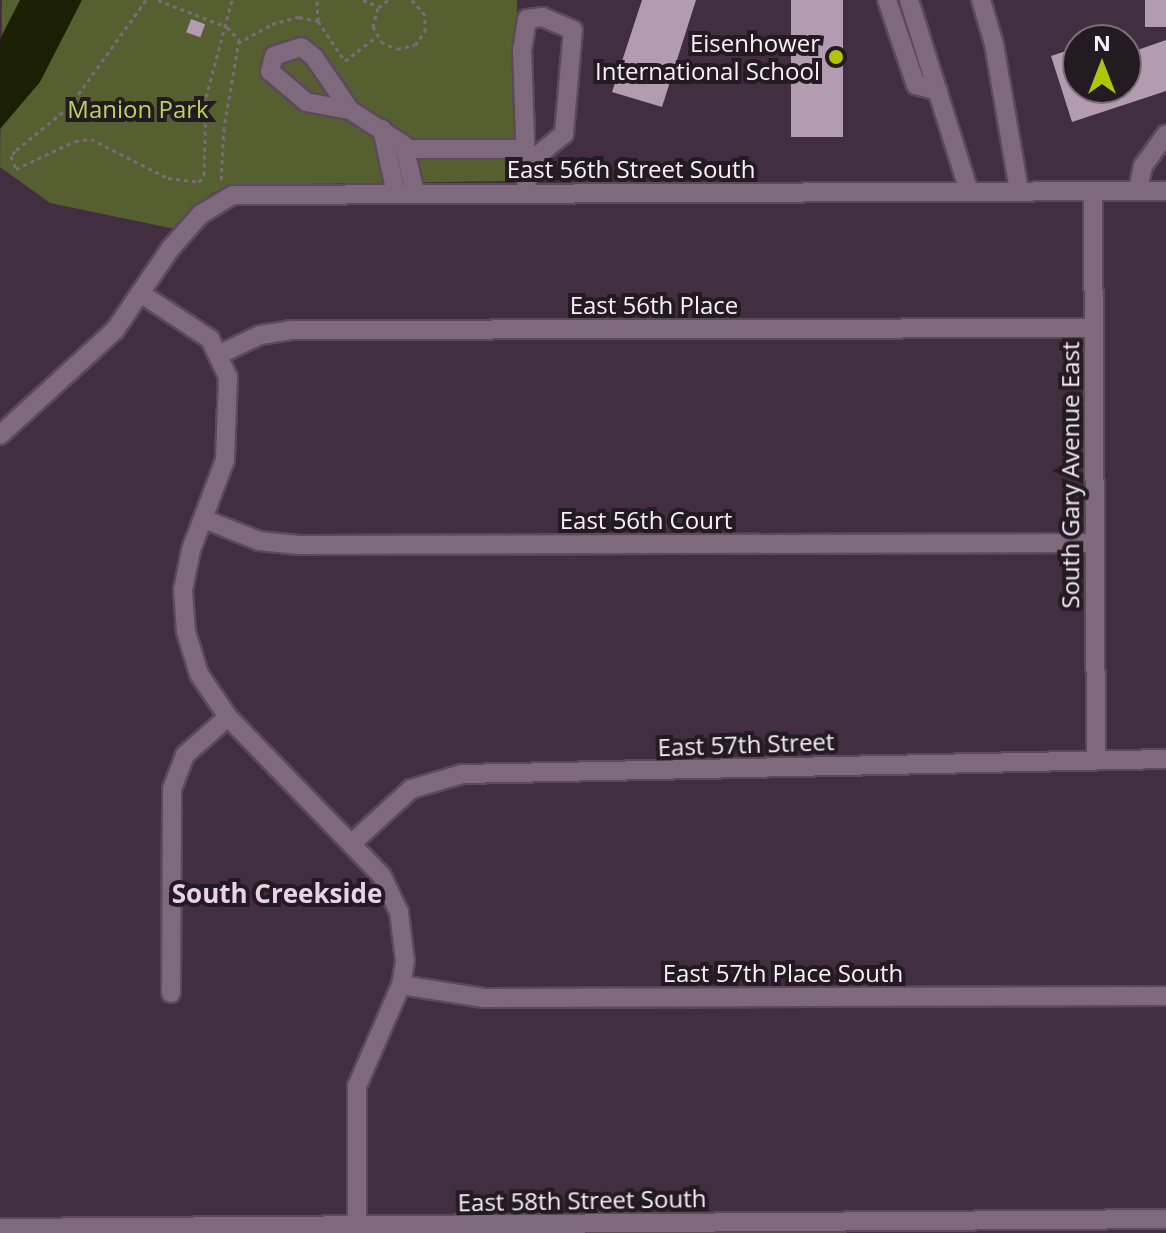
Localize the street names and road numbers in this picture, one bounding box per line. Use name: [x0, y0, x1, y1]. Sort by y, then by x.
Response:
street label: East 56th Street South: [507, 155, 755, 183]
street label: East 56th Place: [570, 291, 738, 319]
street label: South Gary Avenue East: [1056, 341, 1084, 609]
street label: East 56th Court: [560, 506, 732, 534]
street label: East 57th Street: [657, 727, 835, 761]
street label: East 57th Place South: [663, 959, 903, 987]
street label: East 58th Street South: [457, 1183, 707, 1217]

